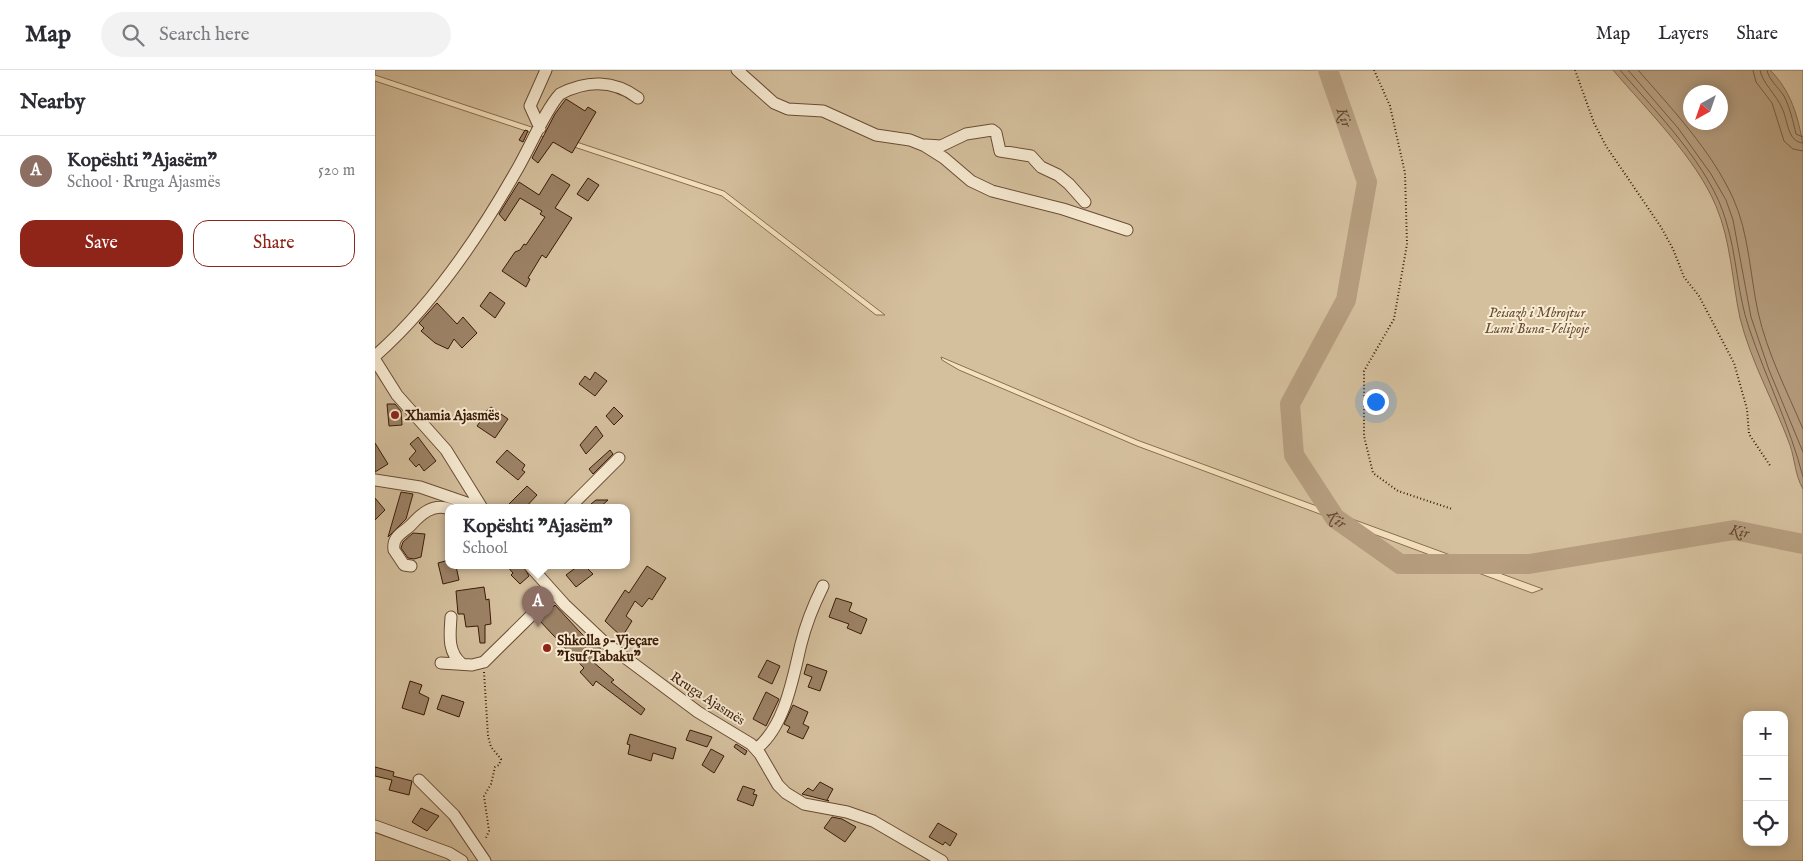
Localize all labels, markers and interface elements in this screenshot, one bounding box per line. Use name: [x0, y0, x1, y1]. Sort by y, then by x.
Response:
search box: [101, 12, 451, 57]
text: Map: [25, 19, 71, 50]
icon: search: [119, 21, 147, 49]
text: Search here: [159, 23, 250, 47]
text: Map: [1596, 23, 1630, 46]
text: Layers: [1658, 23, 1709, 46]
text: Share: [1737, 23, 1778, 46]
north arrow: [1683, 85, 1728, 130]
text: Nearby: [20, 89, 85, 116]
water label: Kir: [1331, 104, 1356, 131]
text: Kopështi "Ajasëm": [67, 149, 217, 173]
text: A: [31, 161, 41, 181]
text: 520 m: [318, 161, 355, 181]
text: School · Rruga Ajasmës: [67, 173, 220, 193]
button: Save: [20, 220, 183, 267]
button: Share: [193, 220, 355, 267]
park label: Peisazh i Mbrojtur Lumi Buna-Velipoje: [1484, 304, 1590, 338]
your location: [1363, 389, 1389, 415]
place label: Xhamia Ajasmës: [404, 407, 499, 425]
marker: Xhamia Ajasmës: [389, 409, 401, 421]
popup: [445, 504, 630, 569]
water label: Kir: [1322, 506, 1351, 534]
text: Kopështi "Ajasëm": [462, 515, 613, 539]
water label: Kir: [1727, 520, 1752, 543]
text: School: [462, 539, 508, 559]
pin: A: [522, 586, 554, 627]
place label: Shkolla 9-Vjeçare "Isuf Tabaku": [557, 632, 659, 666]
marker: Shkolla 9-Vjeçare "Isuf Tabaku": [541, 642, 553, 654]
street label: Rruga Ajasmës: [667, 668, 748, 730]
map controls: [1743, 711, 1788, 846]
button: +: [1743, 711, 1788, 756]
button: −: [1743, 756, 1788, 801]
button: locate: [1743, 801, 1788, 846]

